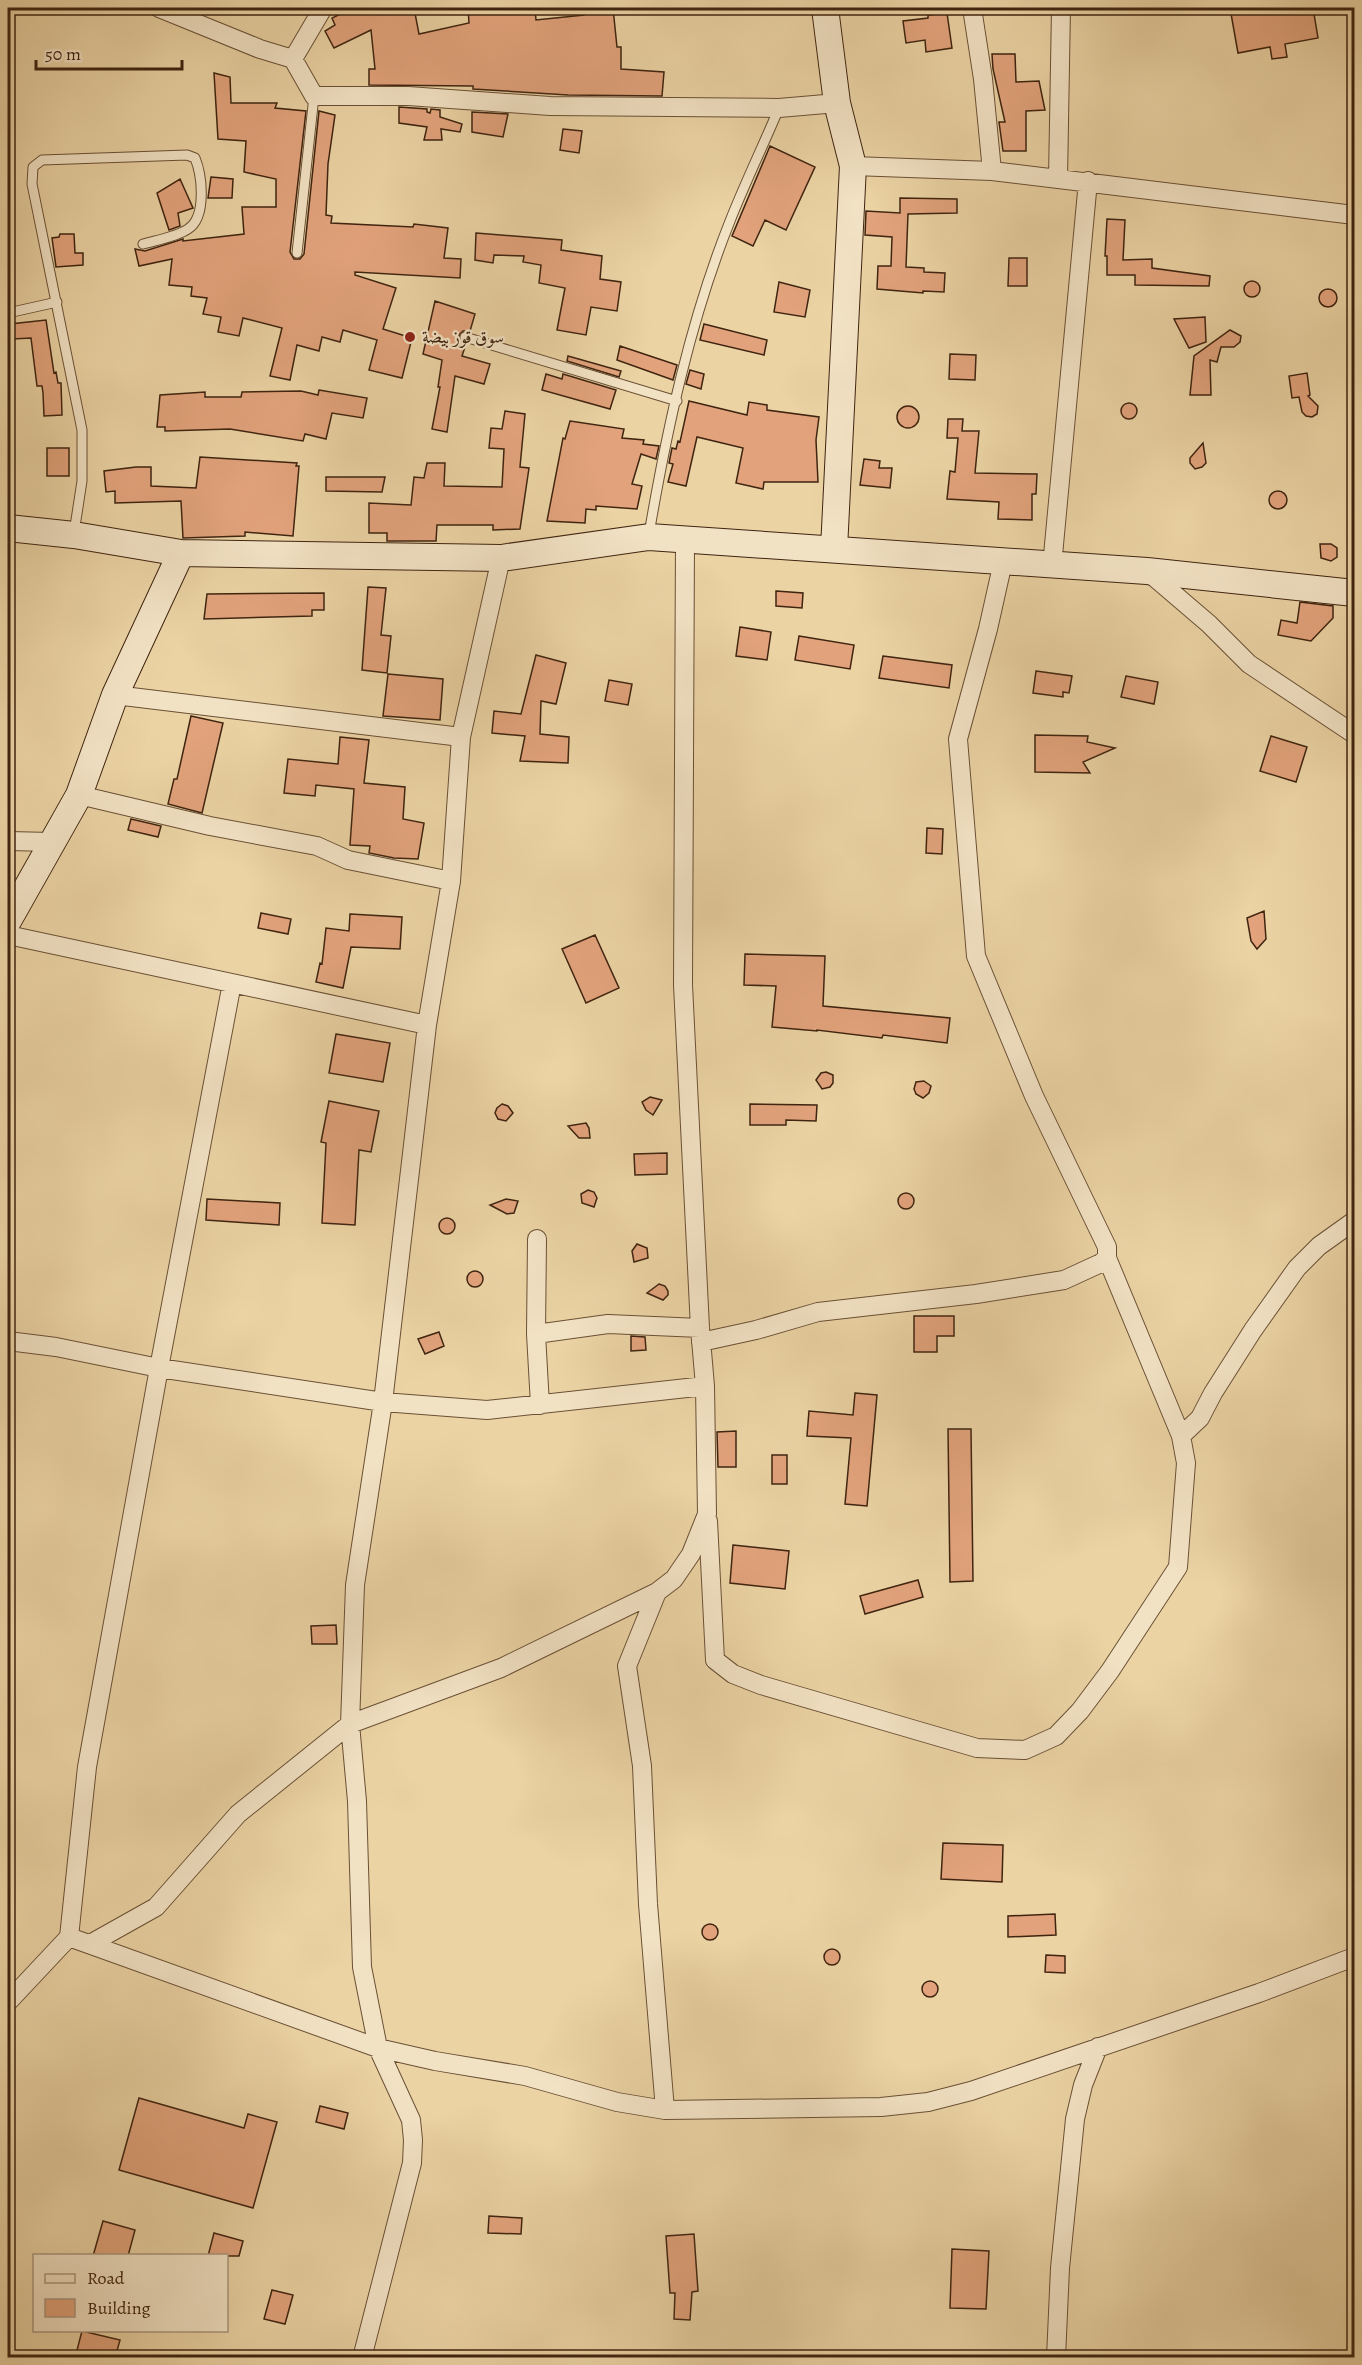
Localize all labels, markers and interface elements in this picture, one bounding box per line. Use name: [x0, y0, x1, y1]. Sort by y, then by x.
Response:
scale bar: [36, 33, 182, 71]
text: 50 m: [45, 42, 81, 66]
place label: سوق قوز بيضة: [422, 325, 504, 349]
marker: سوق قوز بيضة: [403, 330, 417, 344]
legend: [33, 2254, 228, 2332]
text: Road: [87, 2266, 125, 2290]
text: Building: [87, 2296, 151, 2320]

